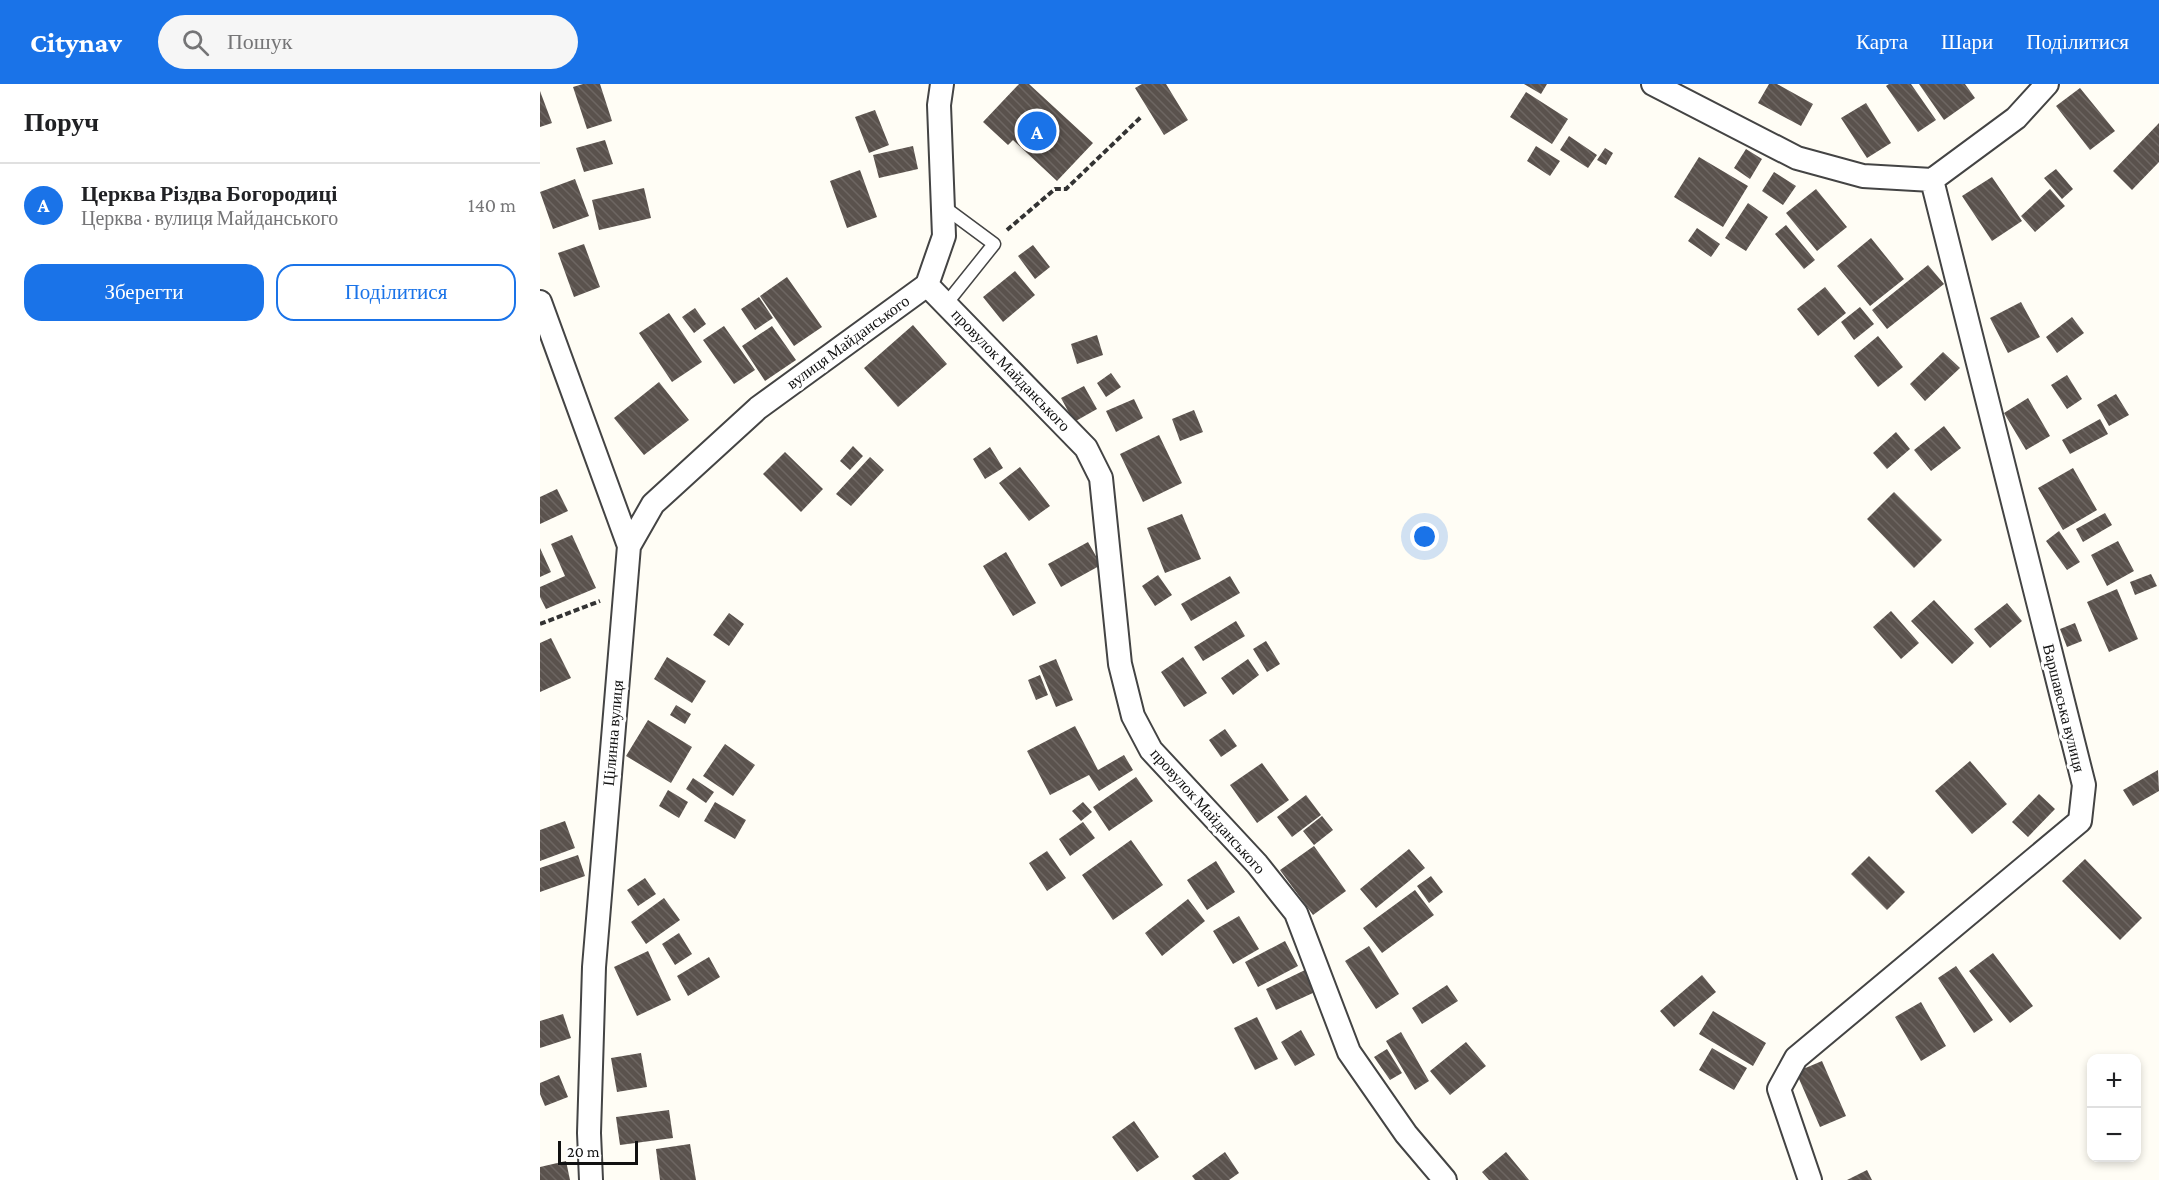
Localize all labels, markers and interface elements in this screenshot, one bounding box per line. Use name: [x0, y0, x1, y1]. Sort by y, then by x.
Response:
search box: [158, 15, 578, 69]
icon: search: [179, 26, 212, 59]
text: Citynav: [30, 27, 122, 58]
text: Пошук: [227, 29, 292, 54]
text: Карта: [1856, 30, 1908, 54]
text: Шари: [1941, 30, 1993, 54]
text: Поділитися: [2026, 30, 2129, 54]
text: Поруч: [24, 108, 99, 137]
pin: A: [1018, 108, 1056, 154]
text: Церква Різдва Богородиці: [81, 181, 337, 206]
text: A: [38, 194, 49, 216]
text: 140 m: [468, 194, 516, 216]
text: Церква · вулиця Майданського: [81, 207, 338, 229]
button: Зберегти: [24, 264, 264, 321]
button: Поділитися: [276, 264, 516, 321]
street label: вулиця Майданського: [784, 292, 913, 393]
street label: провулок Майданського: [948, 306, 1074, 435]
your location: [1410, 522, 1439, 551]
street label: Варшавська вулиця: [2039, 642, 2088, 775]
street label: Цілинна вулиця: [600, 679, 627, 787]
street label: провулок Майданського: [1146, 745, 1269, 878]
map controls: [2087, 1054, 2141, 1162]
button: +: [2087, 1054, 2141, 1108]
button: −: [2087, 1108, 2141, 1162]
scale bar: [558, 1138, 638, 1166]
text: 20 m: [567, 1143, 600, 1160]

